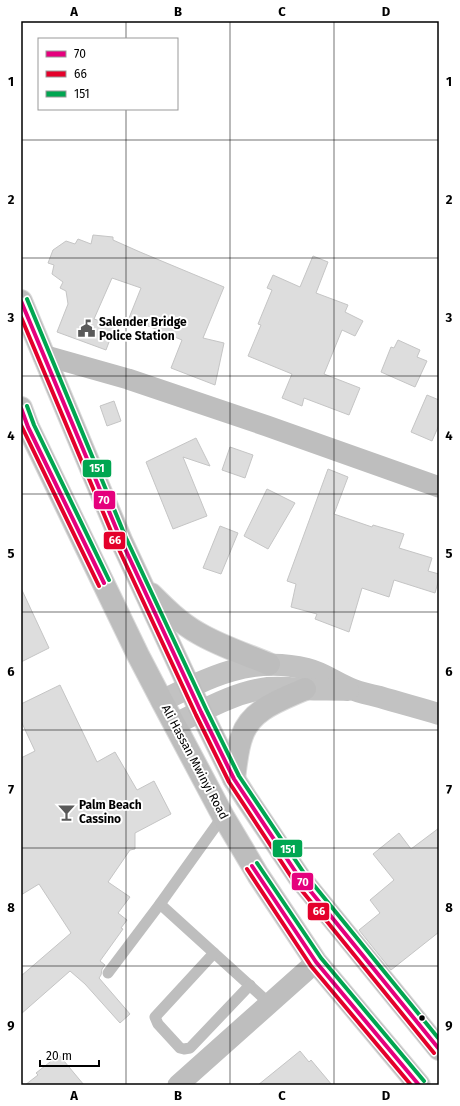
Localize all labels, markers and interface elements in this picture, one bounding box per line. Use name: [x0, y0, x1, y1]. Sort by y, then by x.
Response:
text: A: [69, 4, 78, 19]
text: B: [174, 4, 182, 19]
text: C: [278, 4, 286, 19]
text: D: [382, 4, 391, 19]
legend: [38, 38, 178, 110]
text: 70: [74, 47, 86, 61]
text: 66: [74, 67, 87, 81]
text: 1: [8, 74, 14, 89]
text: 1: [446, 74, 452, 89]
text: 151: [74, 87, 90, 101]
text: 2: [8, 192, 15, 207]
text: 2: [446, 192, 453, 207]
text: 3: [7, 310, 15, 325]
text: 3: [445, 310, 453, 325]
place label: Salender Bridge Police Station: [99, 315, 187, 343]
public building icon: Salender Bridge Police Station: [76, 319, 96, 339]
text: 4: [7, 428, 15, 443]
text: 4: [445, 428, 453, 443]
line badge: 151: [82, 459, 112, 478]
text: 151: [89, 462, 105, 475]
line badge: 70: [93, 490, 116, 510]
text: 70: [98, 494, 110, 507]
line badge: 66: [103, 531, 126, 550]
text: 66: [109, 534, 121, 547]
text: 5: [8, 546, 15, 561]
text: 5: [446, 546, 453, 561]
text: 6: [7, 664, 15, 679]
text: 6: [445, 664, 453, 679]
street label: Ali Hassan Mwinyi Road: [159, 702, 231, 822]
text: 7: [8, 782, 14, 797]
text: 7: [446, 782, 452, 797]
place label: Palm Beach Cassino: [79, 798, 142, 826]
bar icon: Palm Beach Cassino: [56, 802, 76, 822]
line badge: 151: [272, 839, 303, 858]
text: 151: [280, 843, 296, 856]
line badge: 70: [291, 872, 314, 891]
text: 70: [297, 876, 309, 889]
text: 8: [7, 900, 15, 915]
text: 8: [445, 900, 453, 915]
line badge: 66: [307, 902, 330, 921]
text: 66: [313, 905, 325, 918]
unlabelled marker: [417, 1013, 427, 1023]
text: 9: [7, 1018, 15, 1033]
text: 9: [445, 1018, 453, 1033]
scale bar: [40, 1042, 99, 1068]
text: 20 m: [46, 1049, 72, 1063]
text: A: [69, 1088, 78, 1103]
text: B: [174, 1088, 182, 1103]
text: C: [278, 1088, 286, 1103]
text: D: [382, 1088, 391, 1103]

